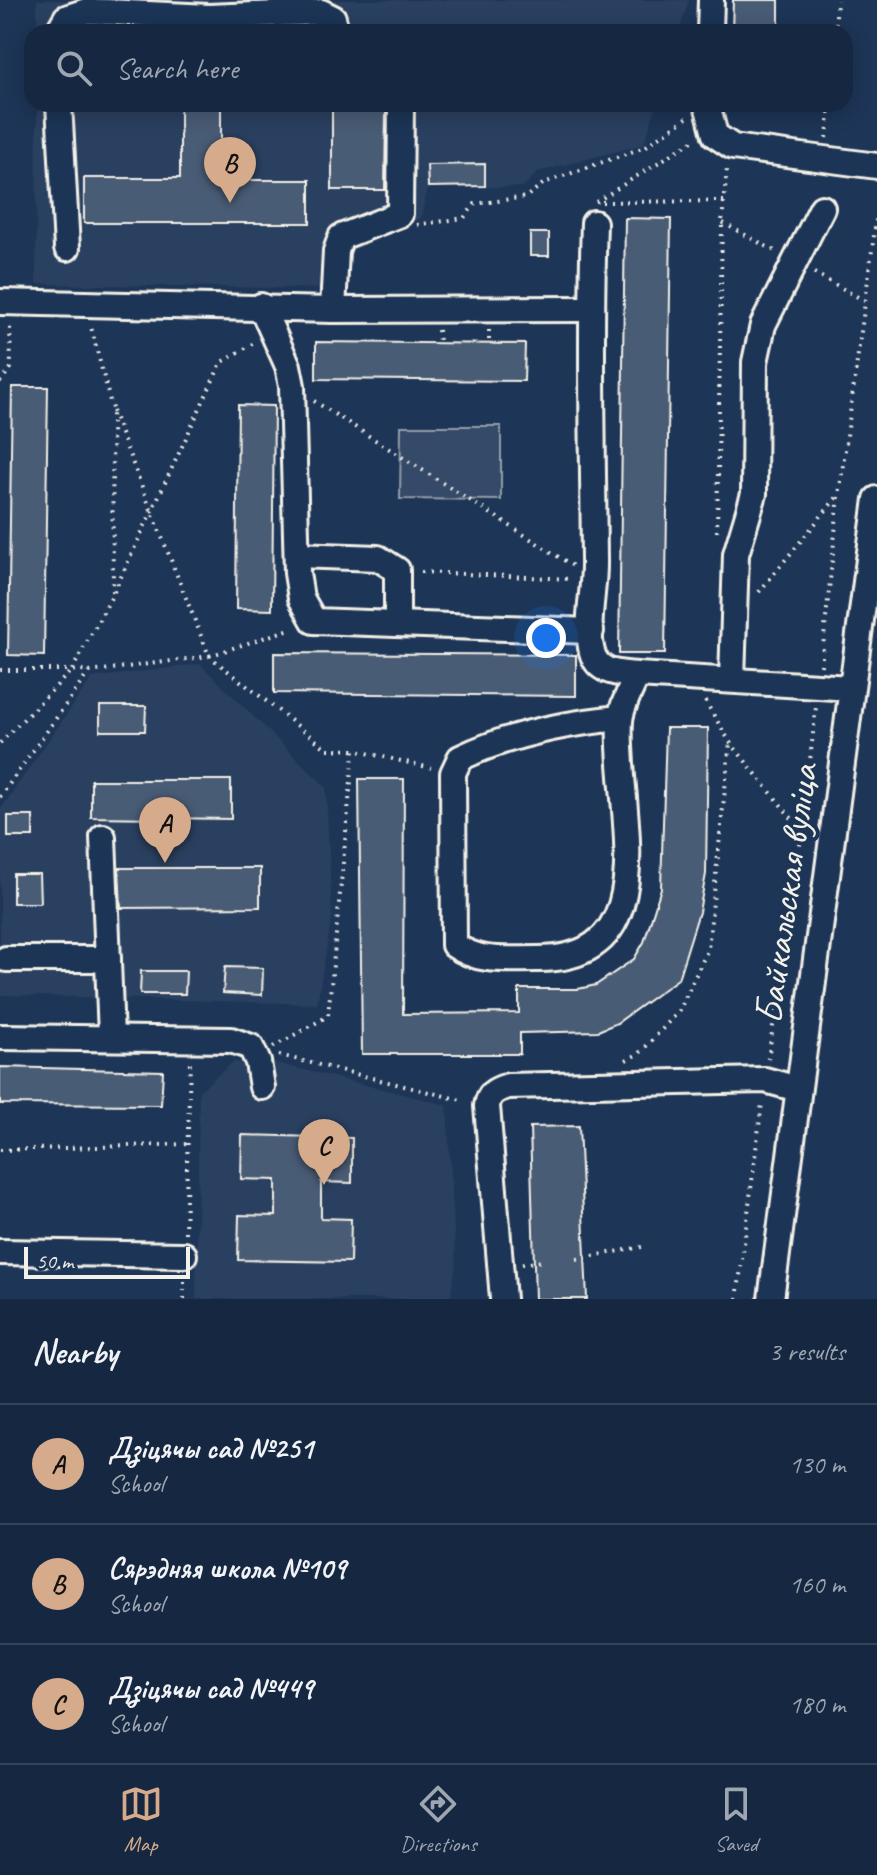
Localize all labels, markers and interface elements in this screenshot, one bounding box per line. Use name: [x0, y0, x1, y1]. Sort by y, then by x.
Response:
search box: [24, 24, 853, 112]
icon: search: [52, 46, 96, 90]
text: Search here: [116, 49, 238, 87]
pin: B: [204, 137, 256, 203]
your location: [526, 618, 566, 658]
street label: Байкальская вуліца: [743, 759, 829, 1027]
pin: A: [139, 797, 191, 863]
pin: C: [298, 1119, 350, 1185]
scale bar: [24, 1243, 190, 1279]
text: 50 m: [36, 1247, 73, 1275]
text: Nearby: [32, 1330, 118, 1373]
text: 3 results: [769, 1335, 845, 1368]
text: Дзіцячы сад №251: [108, 1429, 313, 1467]
text: A: [51, 1448, 65, 1481]
text: 130 m: [789, 1448, 845, 1481]
text: School: [108, 1467, 164, 1500]
text: Сярэдняя школа №109: [108, 1549, 346, 1587]
text: B: [51, 1568, 65, 1601]
text: 160 m: [789, 1568, 845, 1601]
text: School: [108, 1587, 164, 1620]
text: Дзіцячы сад №449: [108, 1669, 313, 1707]
text: C: [52, 1688, 64, 1721]
text: 180 m: [789, 1688, 845, 1721]
text: School: [108, 1707, 164, 1740]
tab: Map: [119, 1782, 163, 1858]
tab: Directions: [400, 1782, 477, 1858]
tab: Saved: [714, 1782, 758, 1858]

